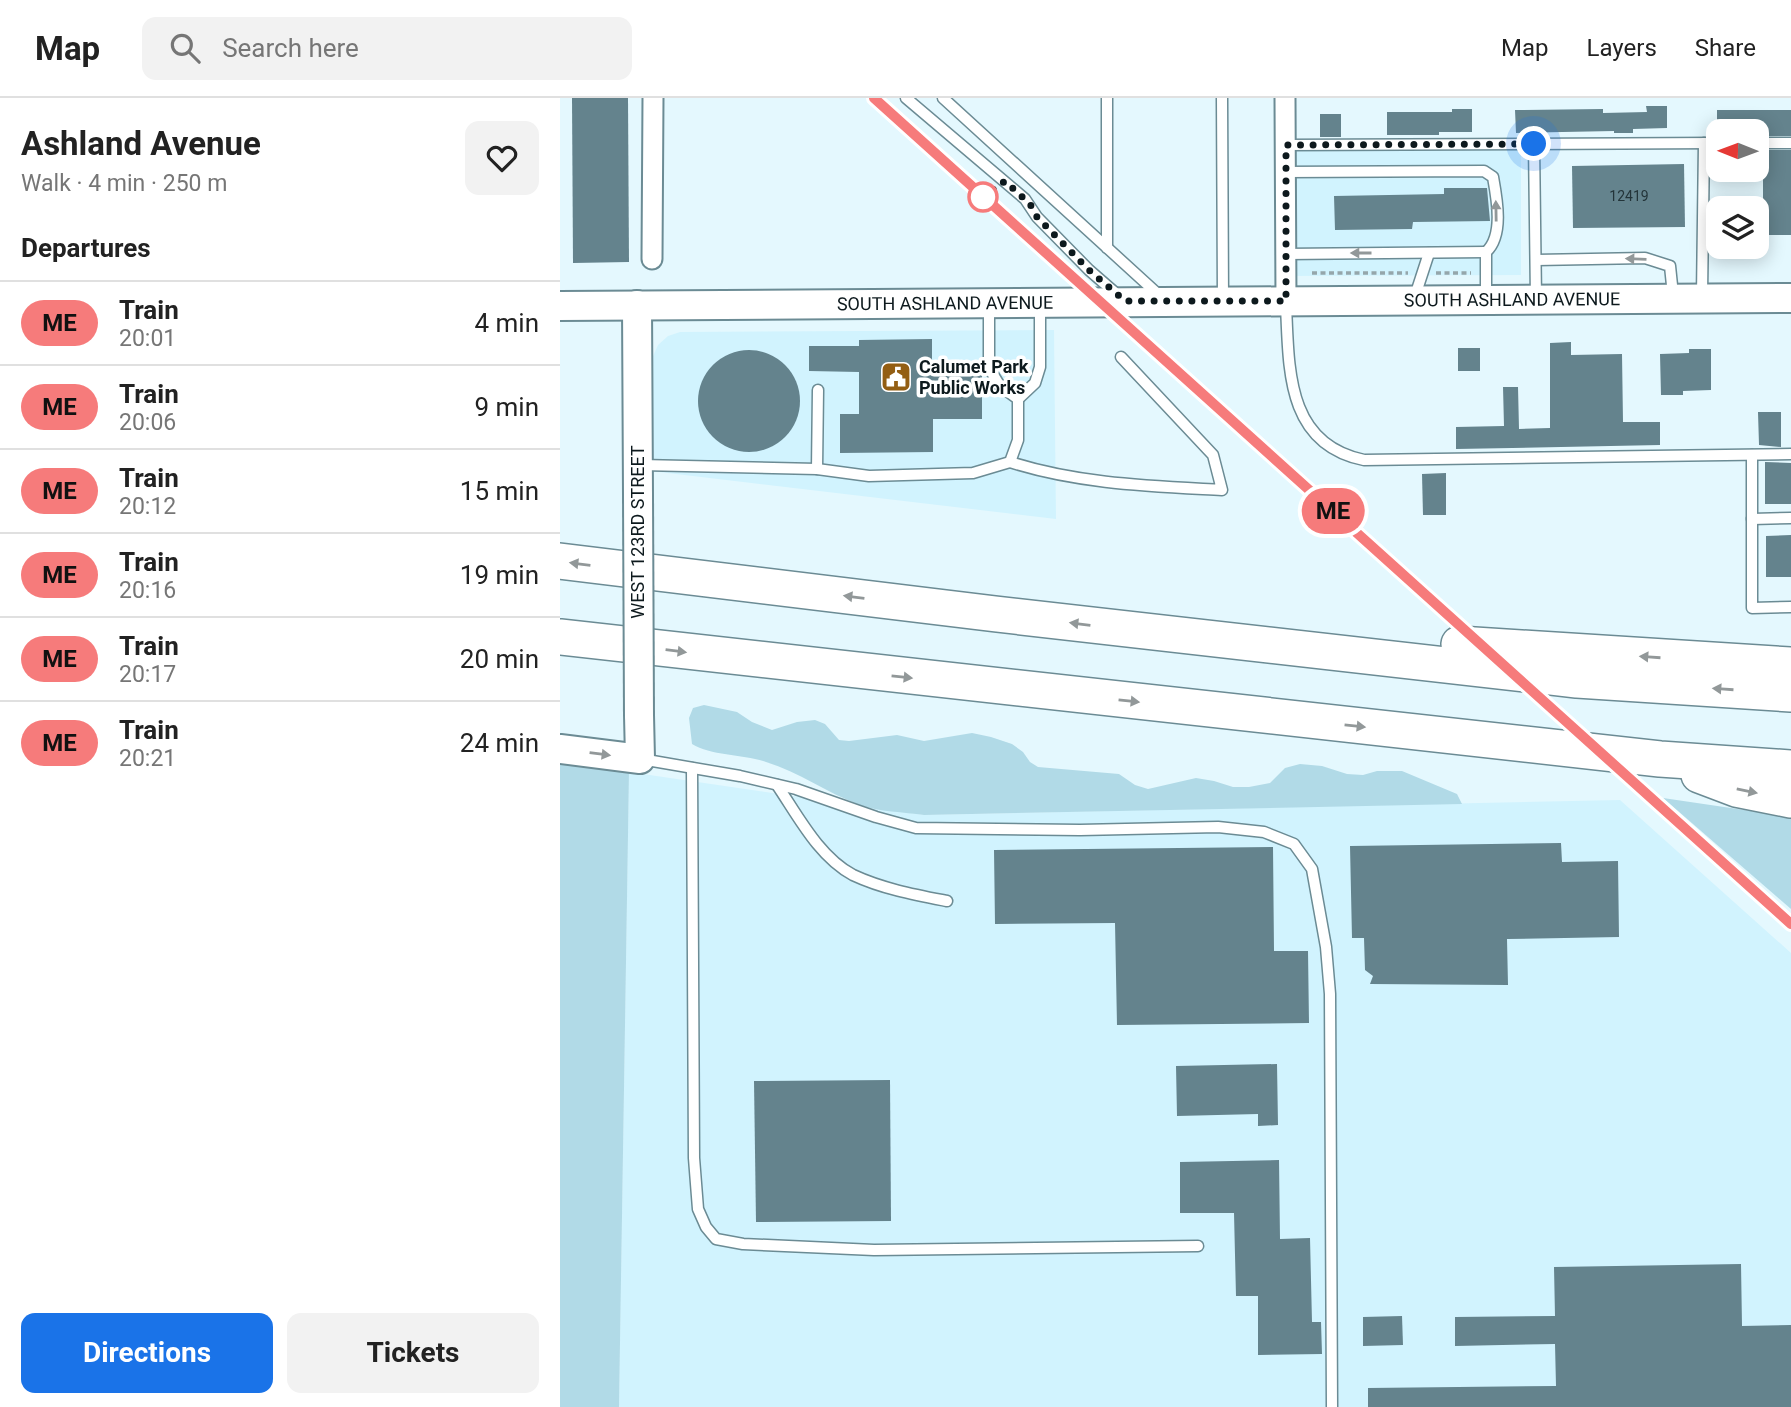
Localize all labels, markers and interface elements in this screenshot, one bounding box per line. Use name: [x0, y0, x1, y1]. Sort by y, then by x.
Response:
search box: [142, 17, 632, 80]
text: Map: [35, 29, 100, 68]
icon: search: [166, 29, 204, 67]
text: Search here: [222, 33, 359, 63]
text: Map: [1501, 34, 1549, 62]
text: Layers: [1587, 34, 1657, 62]
text: Share: [1695, 34, 1756, 62]
north arrow: [1706, 119, 1769, 182]
map controls: [1706, 119, 1769, 259]
button: heart: [465, 121, 539, 195]
text: Ashland Avenue: [21, 124, 261, 163]
your location: [1516, 126, 1551, 161]
text: Walk · 4 min · 250 m: [21, 170, 227, 197]
unlabelled marker: [968, 182, 998, 212]
house number: 12419: [1609, 188, 1649, 204]
button: layers: [1706, 196, 1769, 259]
one-way arrow: [1490, 200, 1502, 222]
text: Departures: [21, 233, 151, 263]
one-way arrow: [1350, 247, 1372, 259]
one-way arrow: [1625, 253, 1647, 264]
street label: SOUTH ASHLAND AVENUE: [1404, 288, 1620, 311]
street label: SOUTH ASHLAND AVENUE: [837, 292, 1053, 314]
text: Train: [119, 295, 179, 325]
text: 4 min: [474, 308, 539, 338]
text: ME: [42, 309, 77, 337]
text: 20:01: [119, 325, 176, 352]
place label: Calumet Park Public Works: [919, 356, 1029, 398]
public building icon: Calumet Park Public Works: [879, 360, 913, 394]
text: Train: [119, 379, 179, 409]
text: 9 min: [474, 392, 539, 422]
text: ME: [42, 393, 77, 421]
text: 20:06: [119, 409, 176, 436]
street label: WEST 123RD STREET: [627, 445, 648, 619]
text: Train: [119, 463, 179, 493]
text: 15 min: [460, 476, 539, 506]
text: ME: [42, 477, 77, 505]
line badge: ME: [1302, 488, 1364, 534]
text: 20:12: [119, 493, 176, 520]
text: ME: [1316, 497, 1350, 525]
text: Train: [119, 547, 179, 577]
one-way arrow: [569, 558, 591, 569]
text: 19 min: [460, 560, 539, 590]
text: ME: [42, 561, 77, 589]
text: 20:16: [119, 577, 176, 604]
one-way arrow: [843, 591, 865, 602]
one-way arrow: [1069, 618, 1091, 629]
text: Train: [119, 631, 179, 661]
text: 20 min: [460, 644, 539, 674]
text: ME: [42, 645, 77, 673]
one-way arrow: [666, 645, 688, 656]
one-way arrow: [1638, 651, 1660, 662]
text: 20:17: [119, 661, 176, 688]
one-way arrow: [892, 671, 914, 682]
one-way arrow: [1712, 684, 1734, 695]
one-way arrow: [1118, 696, 1140, 707]
text: Train: [119, 715, 179, 745]
one-way arrow: [1344, 721, 1366, 732]
text: 24 min: [460, 728, 539, 758]
text: ME: [42, 729, 77, 757]
text: 20:21: [119, 745, 176, 772]
one-way arrow: [589, 749, 611, 760]
one-way arrow: [1736, 786, 1758, 797]
button: Directions: [21, 1313, 273, 1393]
button: Tickets: [287, 1313, 539, 1393]

